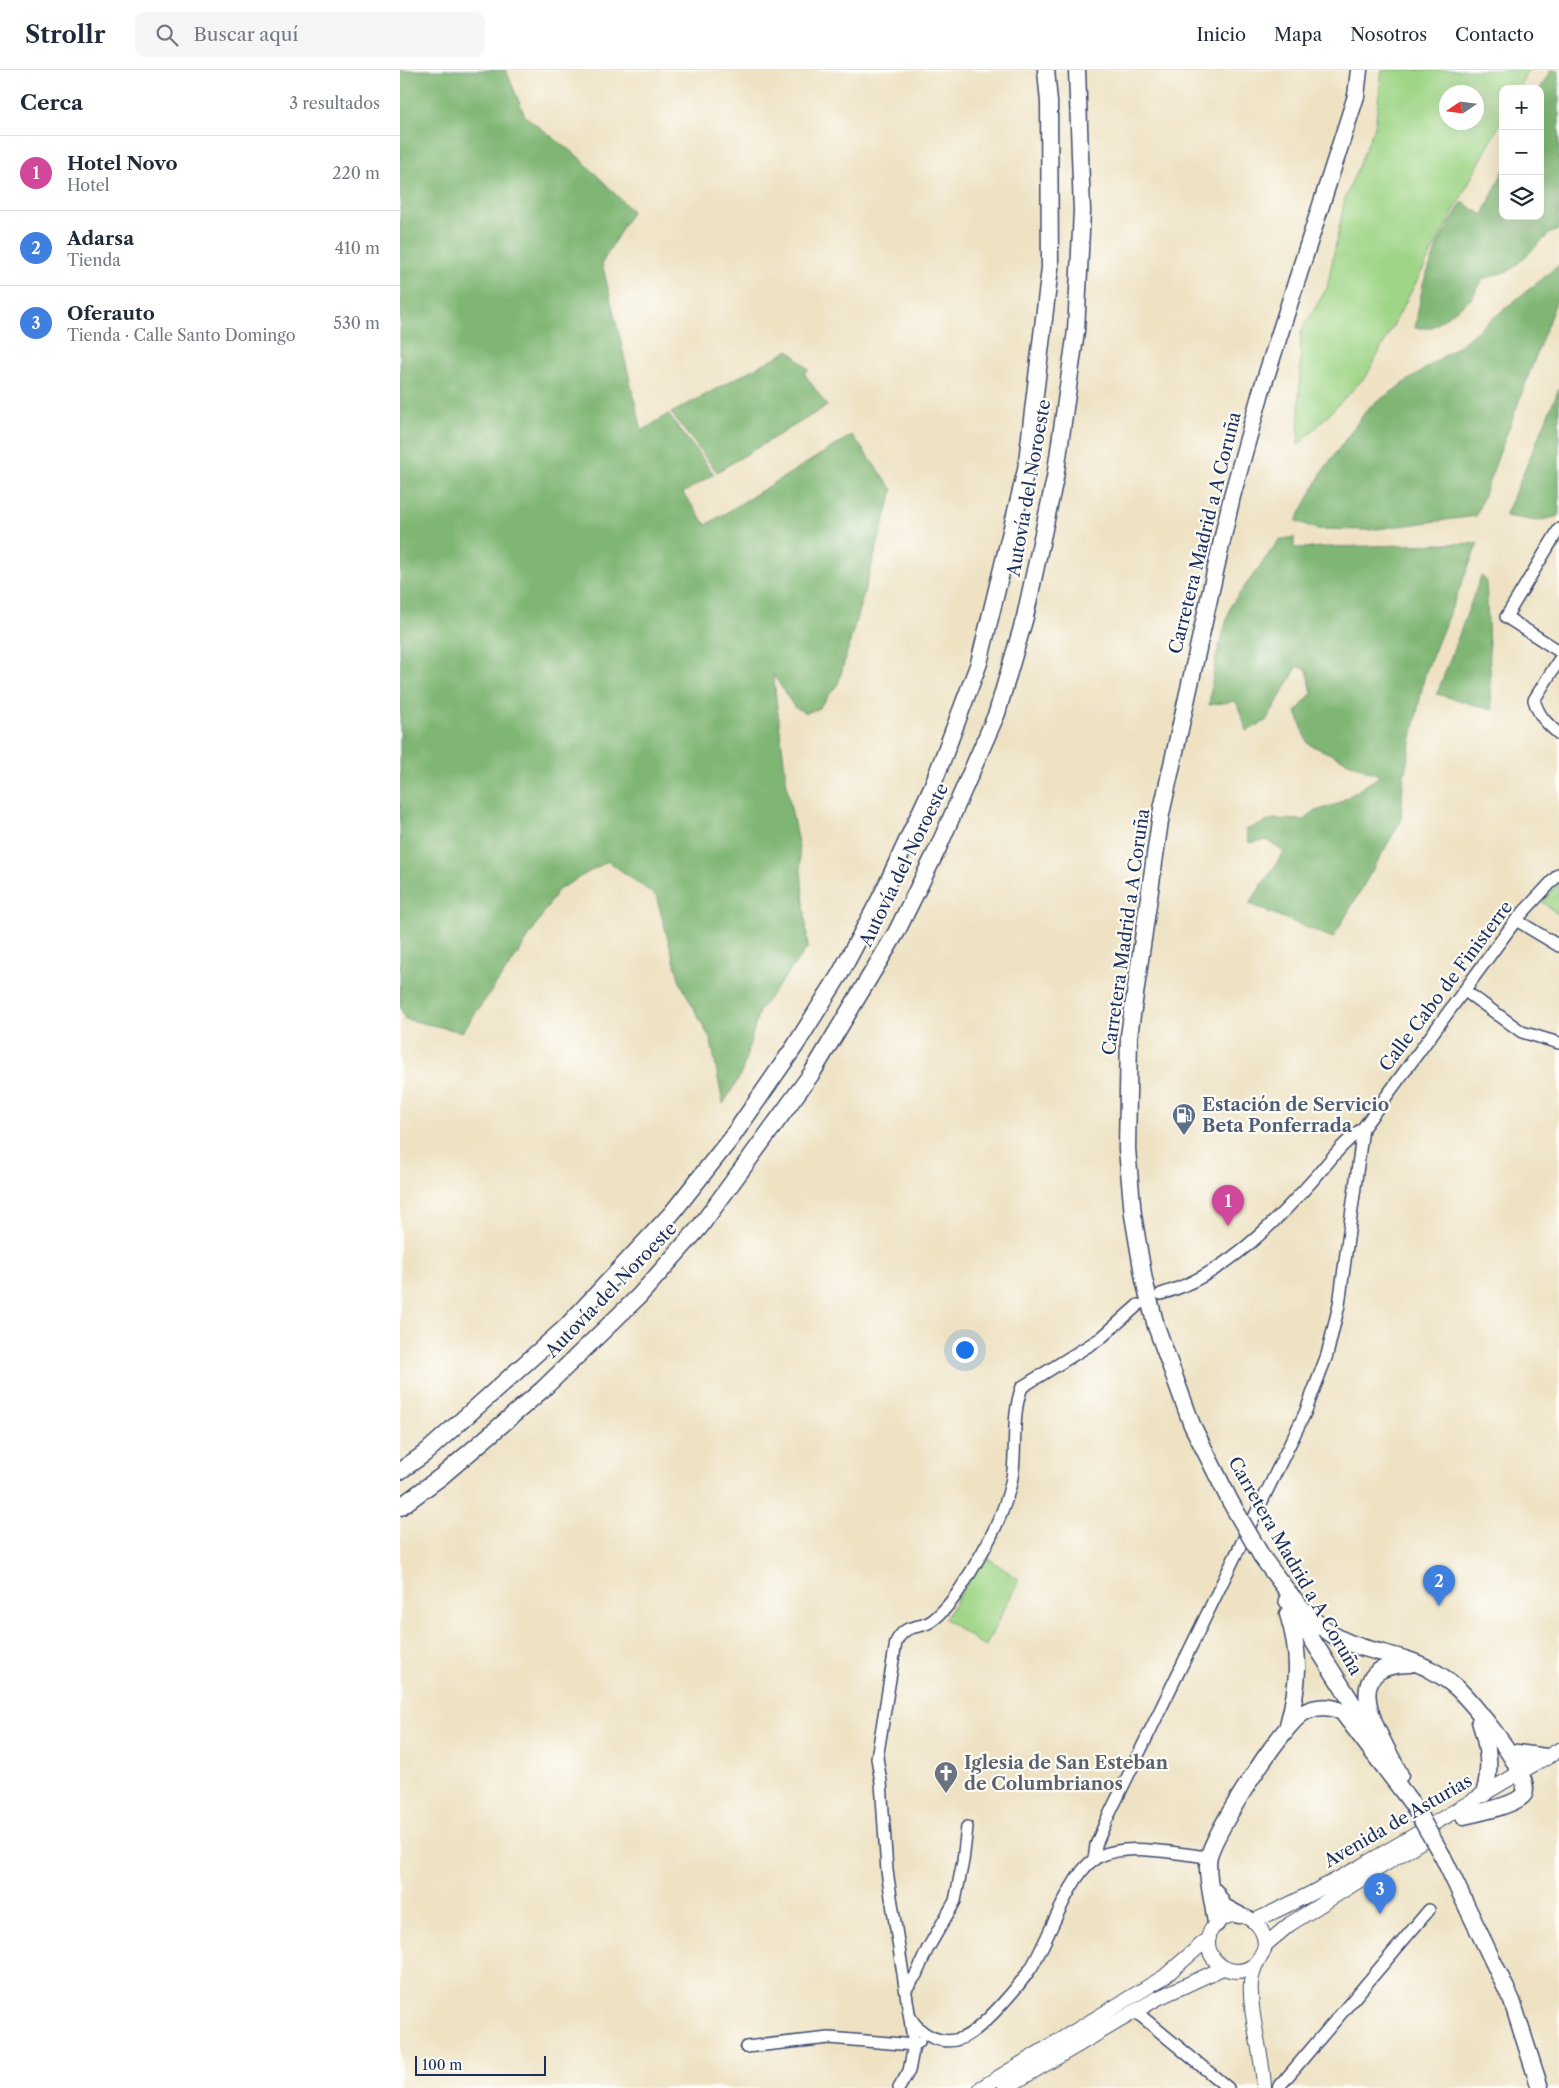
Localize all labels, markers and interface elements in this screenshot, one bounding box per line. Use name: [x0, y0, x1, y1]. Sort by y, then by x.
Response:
search box: [135, 12, 485, 57]
text: Strollr: [25, 20, 105, 49]
icon: search: [153, 21, 181, 49]
text: Buscar aquí: [193, 23, 298, 46]
text: Inicio: [1197, 24, 1246, 46]
text: Mapa: [1274, 24, 1322, 46]
text: Nosotros: [1350, 24, 1427, 46]
text: Contacto: [1455, 24, 1534, 46]
north arrow: [1439, 85, 1484, 130]
map controls: [1499, 85, 1544, 220]
button: +: [1499, 85, 1544, 130]
text: Cerca: [20, 90, 83, 115]
text: 3 resultados: [289, 93, 380, 113]
button: −: [1499, 130, 1544, 175]
text: Hotel Novo: [67, 152, 178, 175]
text: 1: [32, 163, 40, 183]
text: 220 m: [332, 163, 380, 183]
text: Hotel: [67, 175, 110, 195]
button: layers: [1499, 175, 1544, 220]
text: Adarsa: [67, 227, 134, 250]
text: 2: [31, 238, 41, 258]
text: 410 m: [335, 238, 380, 258]
text: Tienda: [67, 250, 121, 270]
text: Oferauto: [67, 302, 155, 325]
text: 3: [31, 313, 41, 333]
text: 530 m: [333, 313, 380, 333]
text: Tienda · Calle Santo Domingo: [67, 325, 296, 345]
street label: Autovía del Noroeste: [1002, 398, 1055, 579]
street label: Carretera Madrid a A Coruña: [1164, 409, 1246, 656]
street label: Autovía del Noroeste: [854, 779, 953, 951]
street label: Carretera Madrid a A Coruña: [1098, 807, 1154, 1057]
street label: Calle Cabo de Finisterre: [1375, 896, 1517, 1076]
place label: Estación de Servicio Beta Ponferrada: [1202, 1094, 1389, 1137]
fuel station icon: Estación de Servicio Beta Ponferrada: [1171, 1102, 1197, 1136]
pin: 1: [1212, 1185, 1244, 1226]
street label: Autovía del Noroeste: [540, 1218, 681, 1363]
your location: [952, 1337, 978, 1363]
street label: Carretera Madrid a A Coruña: [1223, 1453, 1367, 1680]
pin: 2: [1423, 1565, 1455, 1606]
place label: Iglesia de San Esteban de Columbrianos: [964, 1752, 1169, 1795]
church icon: Iglesia de San Esteban de Columbrianos: [933, 1760, 959, 1794]
street label: Avenida de Asturias: [1319, 1770, 1476, 1873]
pin: 3: [1364, 1873, 1396, 1914]
scale bar: [415, 2053, 546, 2076]
text: 100 m: [422, 2056, 462, 2074]

